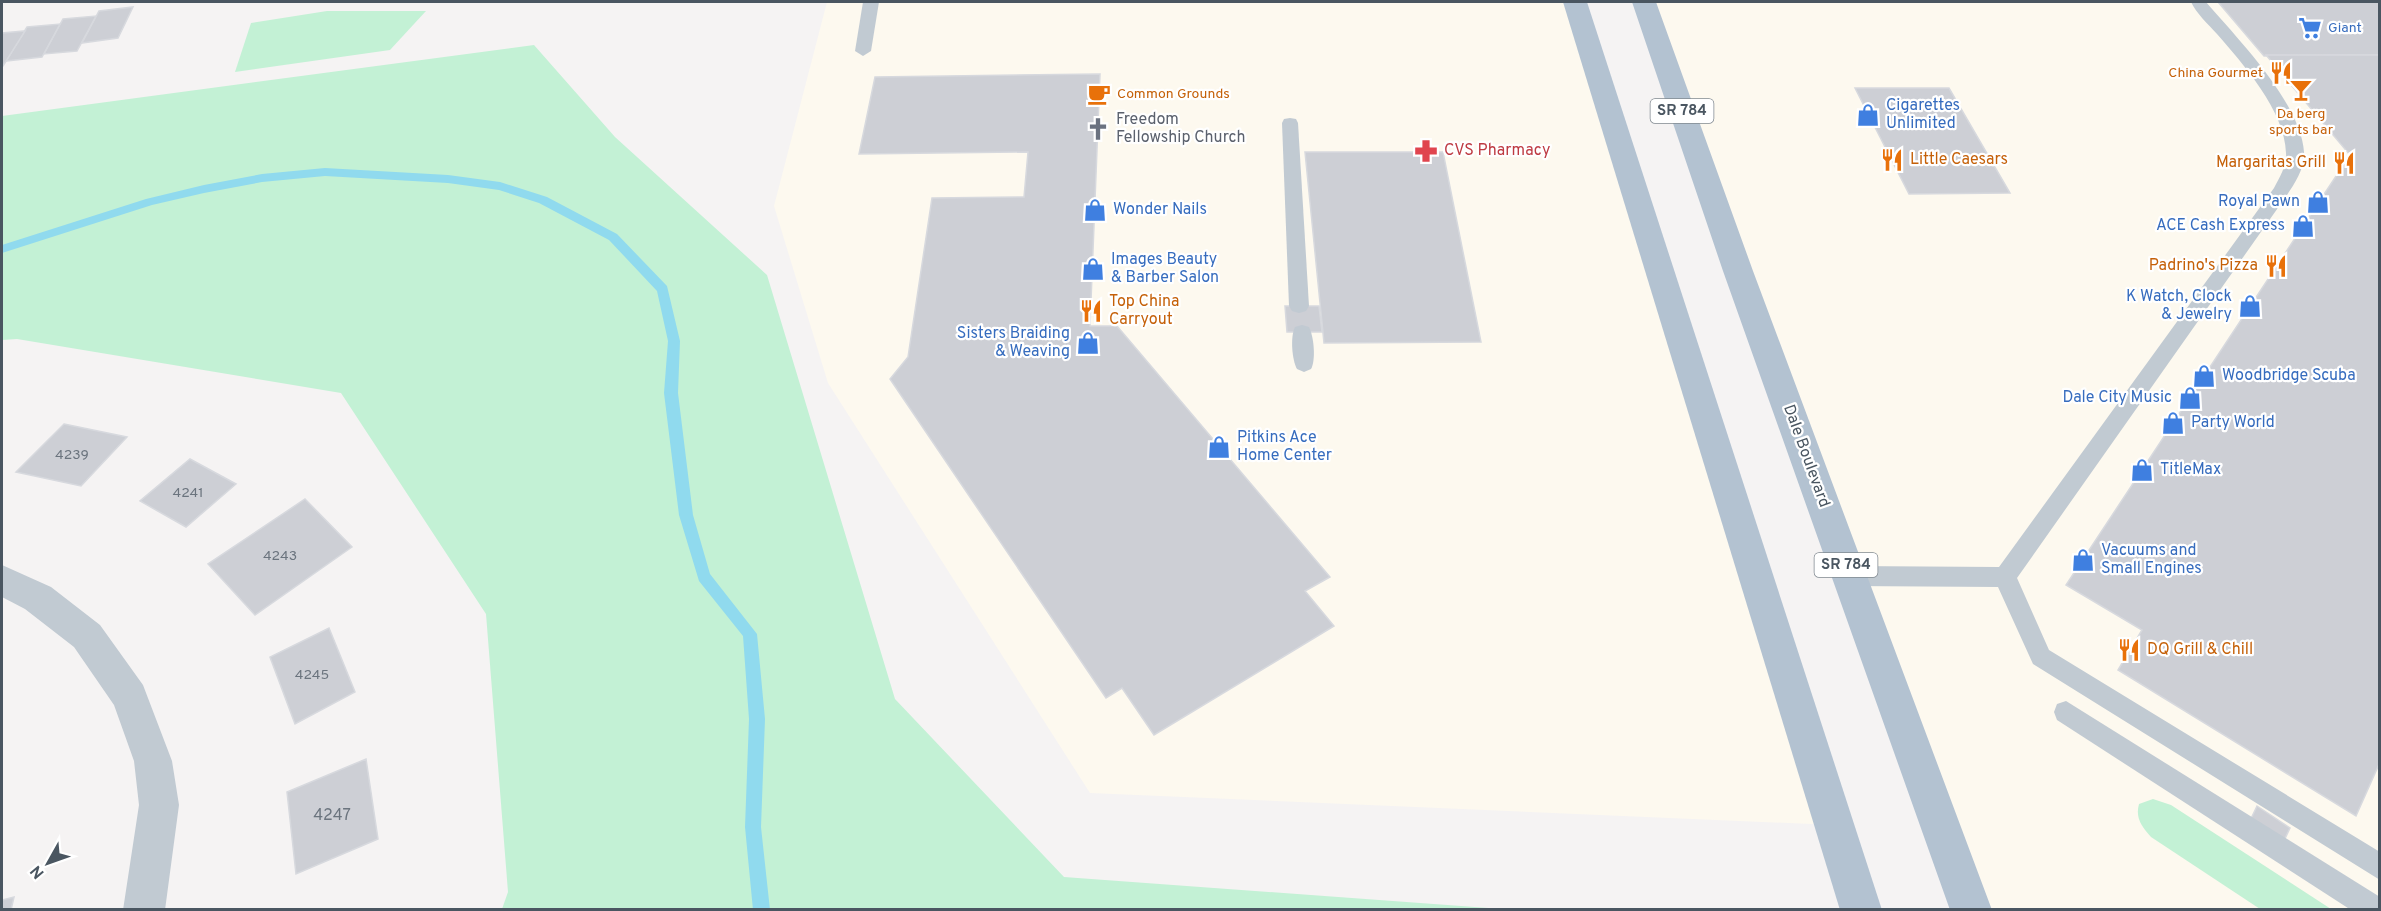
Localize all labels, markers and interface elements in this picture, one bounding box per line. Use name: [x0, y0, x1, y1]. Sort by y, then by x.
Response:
supermarket icon: Giant: [2297, 15, 2323, 41]
place label: Giant: [2328, 20, 2362, 37]
restaurant icon: China Gourmet: [2268, 60, 2294, 86]
place label: China Gourmet: [2168, 65, 2263, 82]
bar icon: Da berg sports bar: [2288, 77, 2314, 103]
cafe icon: Common Grounds: [1086, 81, 1112, 107]
place label: Common Grounds: [1117, 86, 1230, 103]
place label: Cigarettes Unlimited: [1886, 96, 1960, 134]
road number: SR 784: [1650, 99, 1714, 123]
shop icon: Cigarettes Unlimited: [1855, 102, 1881, 128]
place label: Da berg sports bar: [2269, 106, 2334, 139]
place label: Freedom Fellowship Church: [1116, 110, 1246, 148]
church icon: Freedom Fellowship Church: [1085, 116, 1111, 142]
pharmacy icon: CVS Pharmacy: [1413, 138, 1439, 164]
place label: CVS Pharmacy: [1444, 141, 1550, 161]
restaurant icon: Little Caesars: [1879, 147, 1905, 173]
place label: Little Caesars: [1910, 150, 2008, 170]
restaurant icon: Margaritas Grill: [2331, 150, 2357, 176]
place label: Margaritas Grill: [2216, 153, 2326, 173]
shop icon: Royal Pawn: [2305, 189, 2331, 215]
place label: Royal Pawn: [2218, 192, 2300, 212]
shop icon: Wonder Nails: [1082, 197, 1108, 223]
place label: Wonder Nails: [1113, 200, 1207, 220]
shop icon: ACE Cash Express: [2290, 213, 2316, 239]
place label: ACE Cash Express: [2156, 216, 2285, 236]
place label: Images Beauty & Barber Salon: [1111, 250, 1219, 288]
restaurant icon: Padrino's Pizza: [2263, 253, 2289, 279]
shop icon: Images Beauty & Barber Salon: [1080, 256, 1106, 282]
place label: Padrino's Pizza: [2149, 256, 2258, 276]
place label: K Watch, Clock & Jewelry: [2126, 287, 2232, 325]
place label: Top China Carryout: [1109, 292, 1179, 330]
shop icon: K Watch, Clock & Jewelry: [2237, 293, 2263, 319]
restaurant icon: Top China Carryout: [1078, 298, 1104, 324]
place label: Sisters Braiding & Weaving: [957, 324, 1070, 362]
shop icon: Sisters Braiding & Weaving: [1075, 330, 1101, 356]
shop icon: Woodbridge Scuba: [2191, 363, 2217, 389]
place label: Woodbridge Scuba: [2222, 366, 2356, 386]
shop icon: Dale City Music: [2177, 385, 2203, 411]
place label: Dale City Music: [2063, 388, 2172, 408]
street label: Dale Boulevard: [1778, 402, 1834, 510]
shop icon: Party World: [2160, 410, 2186, 436]
place label: Party World: [2191, 413, 2275, 433]
place label: Pitkins Ace Home Center: [1237, 428, 1332, 466]
shop icon: Pitkins Ace Home Center: [1206, 434, 1232, 460]
house number: 4239: [55, 447, 89, 464]
shop icon: TitleMax: [2129, 457, 2155, 483]
place label: TitleMax: [2160, 460, 2221, 480]
house number: 4241: [172, 485, 204, 502]
place label: Vacuums and Small Engines: [2101, 541, 2202, 579]
shop icon: Vacuums and Small Engines: [2070, 547, 2096, 573]
house number: 4243: [263, 548, 297, 565]
road number: SR 784: [1814, 553, 1878, 577]
restaurant icon: DQ Grill & Chill: [2116, 637, 2142, 663]
place label: DQ Grill & Chill: [2147, 640, 2253, 660]
house number: 4245: [295, 667, 329, 684]
house number: 4247: [313, 806, 351, 826]
north arrow: [18, 833, 78, 893]
text: N: [27, 861, 49, 882]

